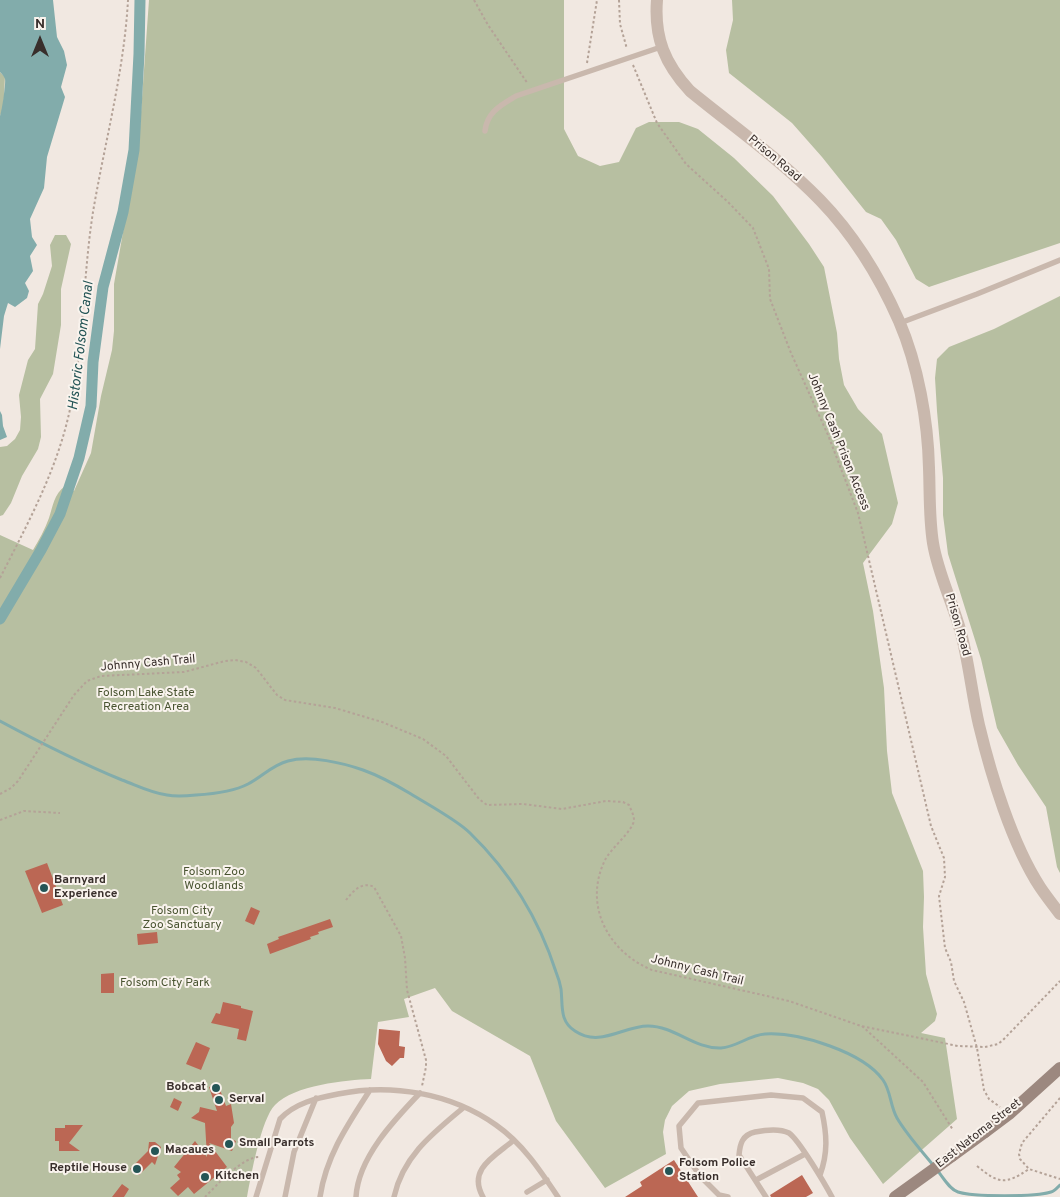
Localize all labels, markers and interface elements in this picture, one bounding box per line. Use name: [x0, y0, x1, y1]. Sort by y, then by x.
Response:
north arrow: [15, 15, 65, 65]
text: N: [35, 16, 45, 33]
street label: Prison Road: [745, 133, 803, 185]
water label: Historic Folsom Canal: [66, 281, 98, 411]
street label: Johnny Cash Prison Access: [804, 371, 872, 513]
street label: Prison Road: [941, 592, 973, 658]
street label: Johnny Cash Trail: [100, 653, 196, 675]
park label: Folsom Lake State Recreation Area: [97, 687, 195, 715]
park label: Folsom Zoo Woodlands: [183, 866, 245, 894]
place label: Barnyard Experience: [54, 874, 118, 902]
marker: Barnyard Experience: [38, 882, 50, 894]
park label: Folsom City Zoo Sanctuary: [142, 905, 222, 933]
street label: Johnny Cash Trail: [649, 953, 745, 989]
park label: Folsom City Park: [120, 977, 210, 991]
place label: Bobcat: [166, 1081, 206, 1095]
marker: Bobcat: [210, 1082, 222, 1094]
place label: Serval: [229, 1093, 265, 1107]
marker: Serval: [213, 1094, 225, 1106]
street label: East Natoma Street: [934, 1096, 1024, 1172]
place label: Small Parrots: [239, 1137, 314, 1151]
marker: Small Parrots: [223, 1138, 235, 1150]
place label: Macaues: [165, 1144, 214, 1158]
marker: Macaues: [149, 1145, 161, 1157]
place label: Folsom Police Station: [679, 1157, 756, 1185]
place label: Reptile House: [49, 1162, 127, 1176]
marker: Reptile House: [131, 1163, 143, 1175]
marker: Folsom Police Station: [663, 1165, 675, 1177]
place label: Kitchen: [215, 1170, 259, 1184]
marker: Kitchen: [199, 1171, 211, 1183]

